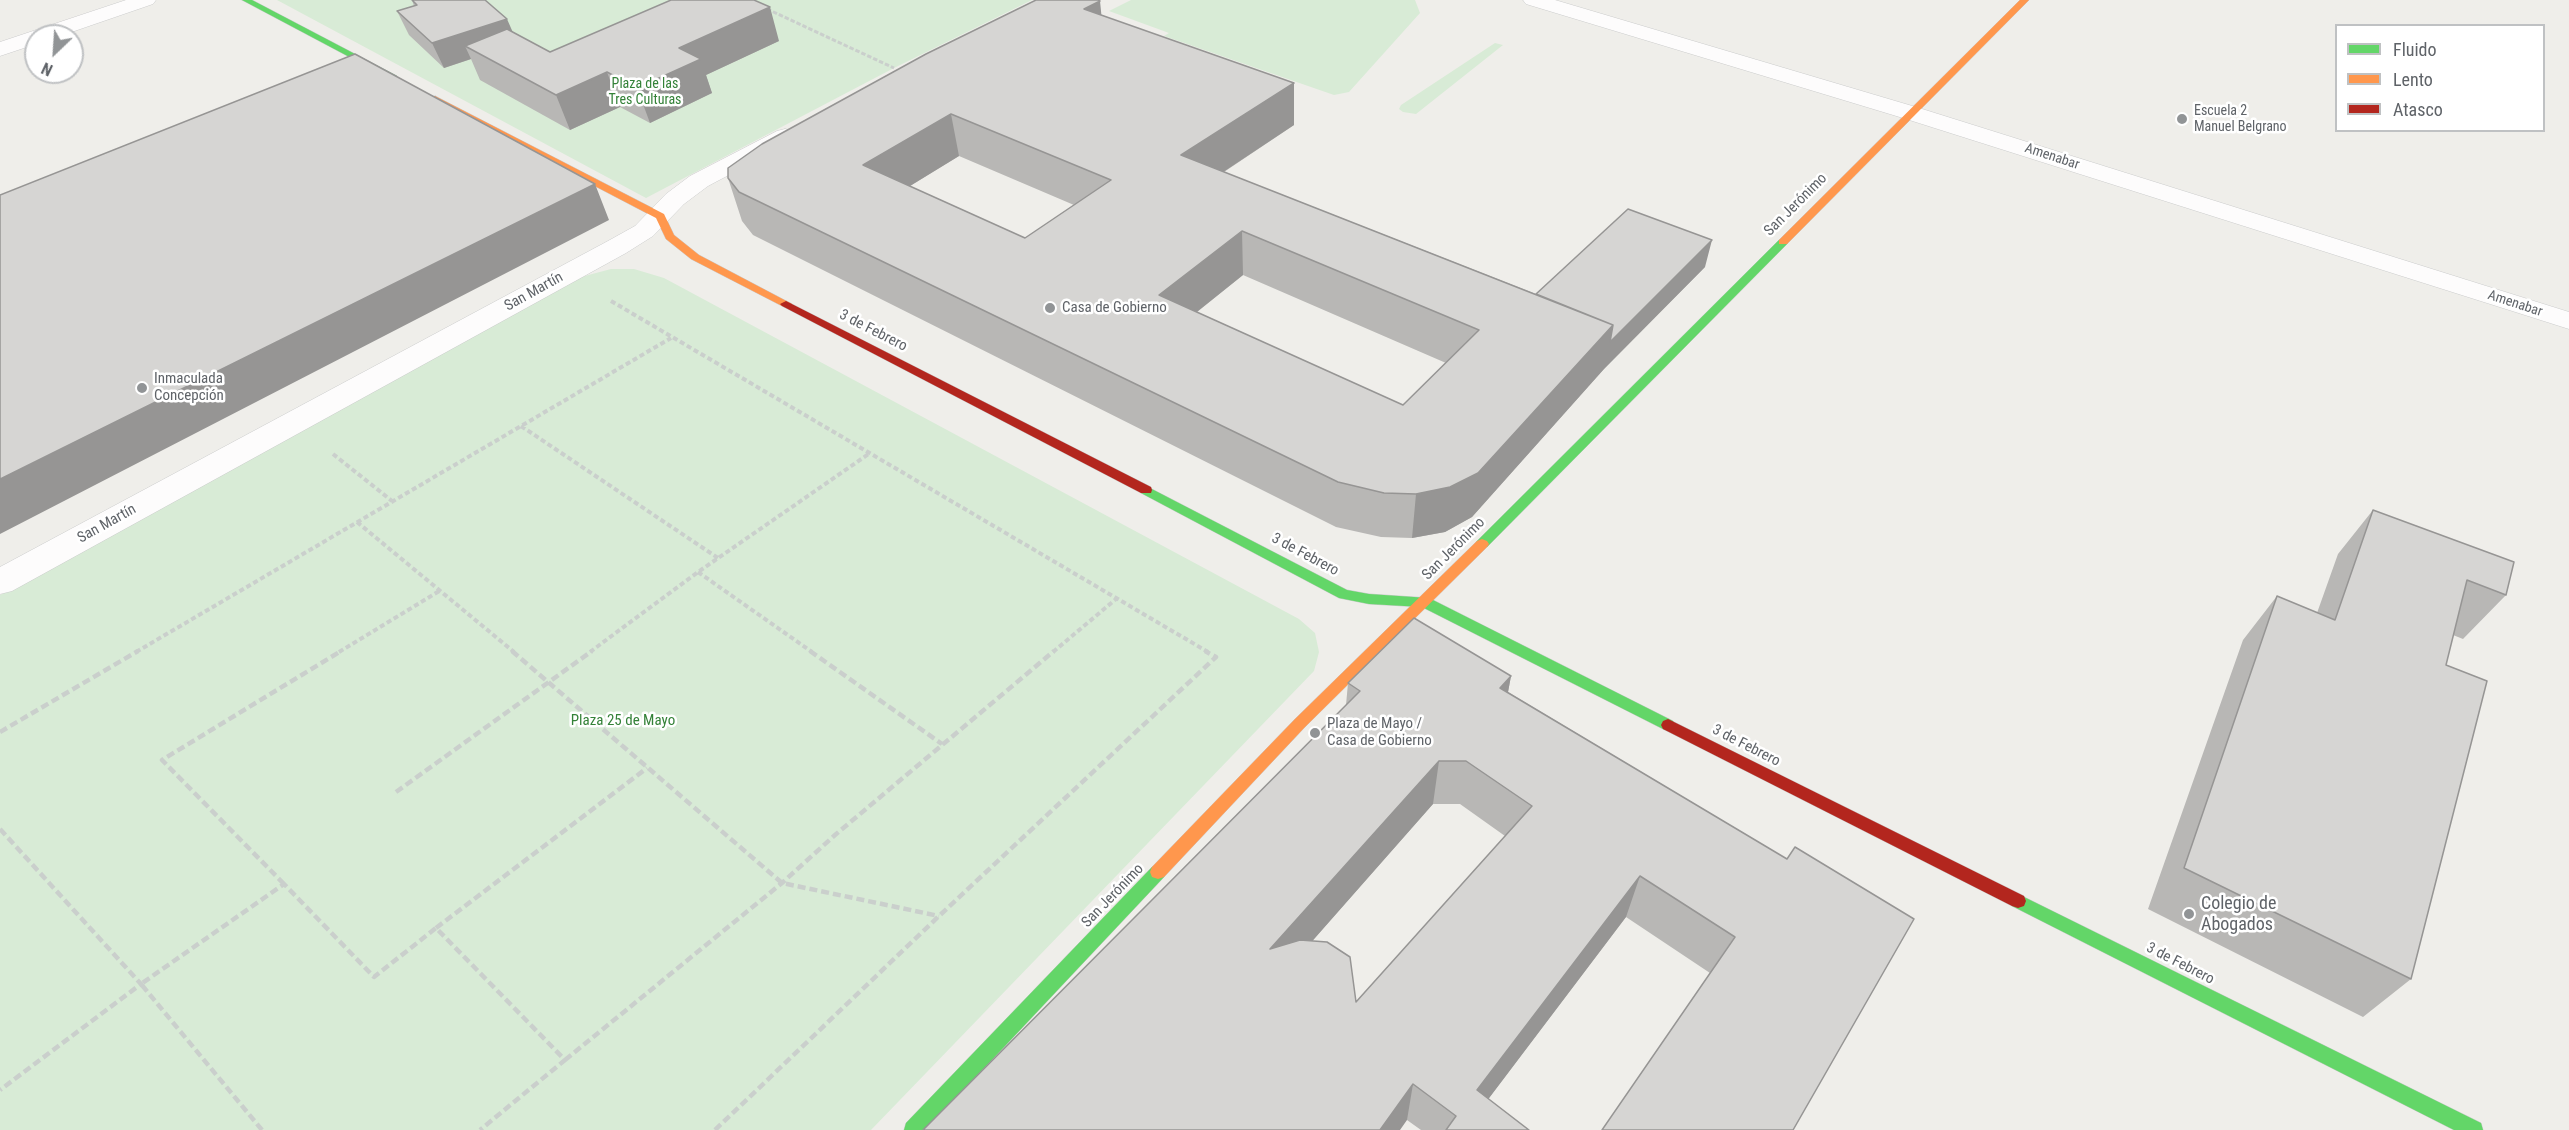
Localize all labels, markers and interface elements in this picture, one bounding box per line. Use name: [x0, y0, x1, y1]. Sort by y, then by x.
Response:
north arrow: [24, 24, 84, 84]
legend: [2335, 24, 2545, 132]
text: Fluido: [2393, 39, 2437, 60]
text: N: [39, 58, 55, 80]
text: Lento: [2393, 69, 2433, 90]
park label: Plaza de las Tres Culturas: [609, 76, 681, 108]
text: Atasco: [2393, 99, 2443, 120]
place label: Escuela 2 Manuel Belgrano: [2194, 103, 2287, 136]
marker: Escuela 2 Manuel Belgrano: [2175, 112, 2189, 126]
street label: Amenabar: [2023, 140, 2081, 174]
street label: San Jerónimo: [1761, 170, 1831, 240]
street label: San Martín: [501, 269, 567, 315]
street label: Amenabar: [2486, 287, 2544, 321]
place label: Casa de Gobierno: [1062, 299, 1167, 317]
marker: Casa de Gobierno: [1043, 301, 1057, 315]
street label: 3 de Febrero: [836, 306, 910, 356]
place label: Inmaculada Concepción: [154, 370, 224, 405]
marker: Inmaculada Concepción: [135, 381, 149, 395]
street label: San Martín: [74, 501, 140, 547]
street label: San Jerónimo: [1419, 514, 1489, 584]
street label: 3 de Febrero: [1268, 530, 1342, 580]
park label: Plaza 25 de Mayo: [571, 712, 675, 730]
place label: Plaza de Mayo / Casa de Gobierno: [1327, 715, 1432, 750]
street label: 3 de Febrero: [1709, 721, 1783, 771]
marker: Plaza de Mayo / Casa de Gobierno: [1308, 726, 1322, 740]
street label: San Jerónimo: [1078, 860, 1148, 932]
place label: Colegio de Abogados: [2201, 893, 2276, 936]
marker: Colegio de Abogados: [2182, 907, 2196, 921]
street label: 3 de Febrero: [2143, 939, 2217, 989]

